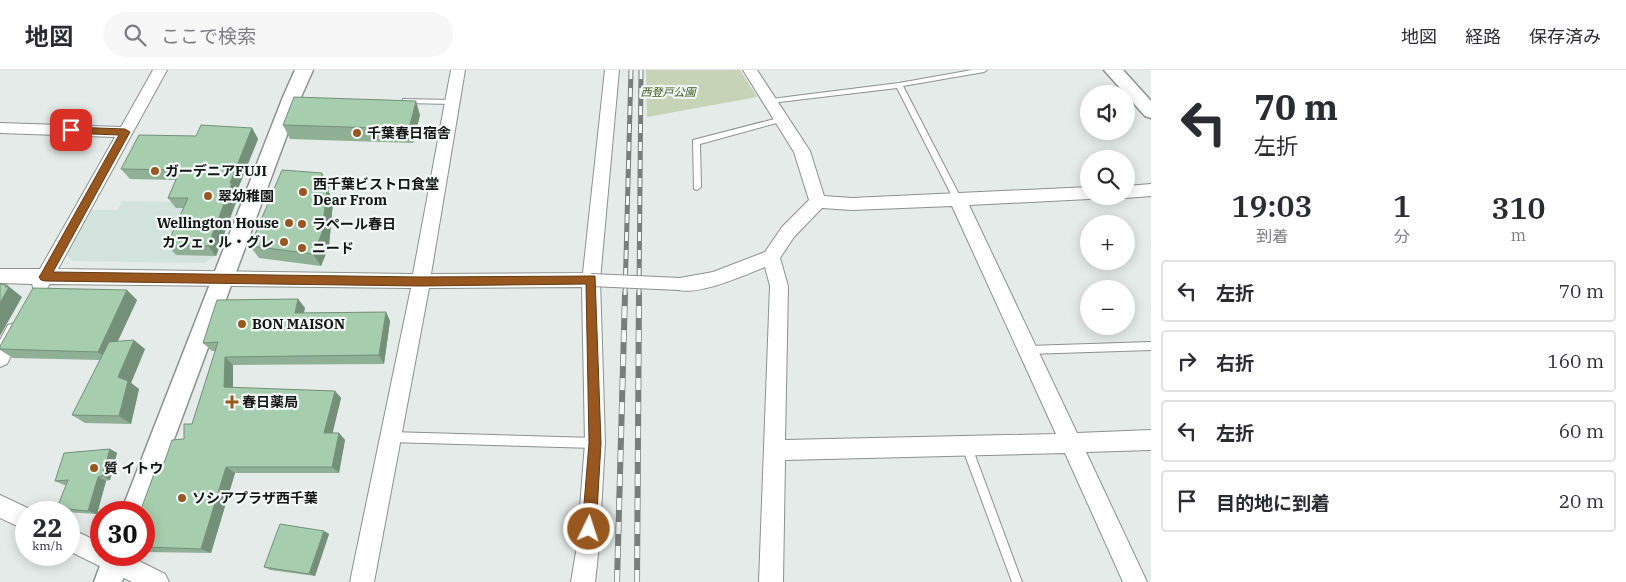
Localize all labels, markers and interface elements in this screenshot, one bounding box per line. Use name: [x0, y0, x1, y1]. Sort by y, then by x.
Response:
search box: [103, 12, 453, 57]
text: 地図: [25, 20, 73, 52]
icon: search: [121, 21, 149, 49]
text: ここで検索: [161, 24, 256, 48]
text: 地図: [1401, 25, 1437, 48]
text: 経路: [1465, 25, 1501, 48]
text: 保存済み: [1529, 25, 1601, 48]
text: 70 m: [1254, 84, 1338, 130]
park label: 西登戸公園: [641, 85, 697, 99]
map controls: [1080, 85, 1135, 335]
button: sound: [1080, 85, 1135, 140]
icon: left: [1171, 90, 1236, 155]
pin: [50, 109, 92, 151]
icon: arrive: [57, 116, 85, 144]
place label: 千葉春日宿舎: [367, 124, 451, 142]
marker: 千葉春日宿舎: [351, 127, 363, 139]
text: 左折: [1254, 131, 1298, 160]
button: search: [1080, 150, 1135, 205]
place label: ガーデニアFUJI: [165, 162, 267, 180]
marker: ガーデニアFUJI: [149, 165, 161, 177]
place label: 西千葉ビストロ食堂 Dear From: [313, 175, 439, 209]
marker: 西千葉ビストロ食堂 Dear From: [297, 186, 309, 198]
text: 19:03: [1232, 186, 1312, 225]
text: 1: [1393, 186, 1411, 225]
place label: 翠幼稚園: [218, 187, 274, 205]
text: 310: [1491, 188, 1545, 227]
marker: 翠幼稚園: [202, 190, 214, 202]
place label: Wellington House: [157, 214, 279, 232]
place label: ラペール春日: [312, 215, 396, 233]
button: +: [1080, 215, 1135, 270]
marker: Wellington House: [283, 217, 295, 229]
marker: ラペール春日: [296, 218, 308, 230]
text: m: [1511, 225, 1526, 245]
text: 到着: [1256, 226, 1288, 246]
text: 分: [1394, 226, 1410, 246]
place label: カフェ・ル・グレ: [162, 233, 274, 251]
marker: カフェ・ル・グレ: [278, 236, 290, 248]
place label: ニード: [312, 239, 354, 257]
marker: ニード: [296, 242, 308, 254]
icon: left: [1173, 277, 1201, 305]
text: 70 m: [1559, 279, 1604, 303]
button: −: [1080, 280, 1135, 335]
text: 左折: [1216, 281, 1254, 305]
place label: BON MAISON: [252, 315, 345, 333]
marker: BON MAISON: [236, 318, 248, 330]
icon: right: [1173, 347, 1201, 375]
text: 160 m: [1547, 349, 1604, 373]
text: 右折: [1216, 351, 1254, 375]
place label: 春日薬局: [242, 393, 298, 411]
marker: 春日薬局: [226, 396, 238, 408]
icon: left: [1173, 417, 1201, 445]
text: 60 m: [1559, 419, 1604, 443]
text: 左折: [1216, 421, 1254, 445]
place label: 質 イトウ: [104, 459, 163, 477]
marker: 質 イトウ: [88, 462, 100, 474]
icon: arrive: [1173, 487, 1201, 515]
place label: ソシアプラザ西千葉: [192, 489, 318, 507]
text: 20 m: [1559, 489, 1604, 513]
text: 目的地に到着: [1216, 491, 1330, 515]
marker: ソシアプラザ西千葉: [176, 492, 188, 504]
speed limit sign: 30: [90, 501, 155, 566]
position arrow: [562, 502, 614, 554]
text: 22: [32, 511, 63, 544]
text: km/h: [32, 538, 63, 553]

